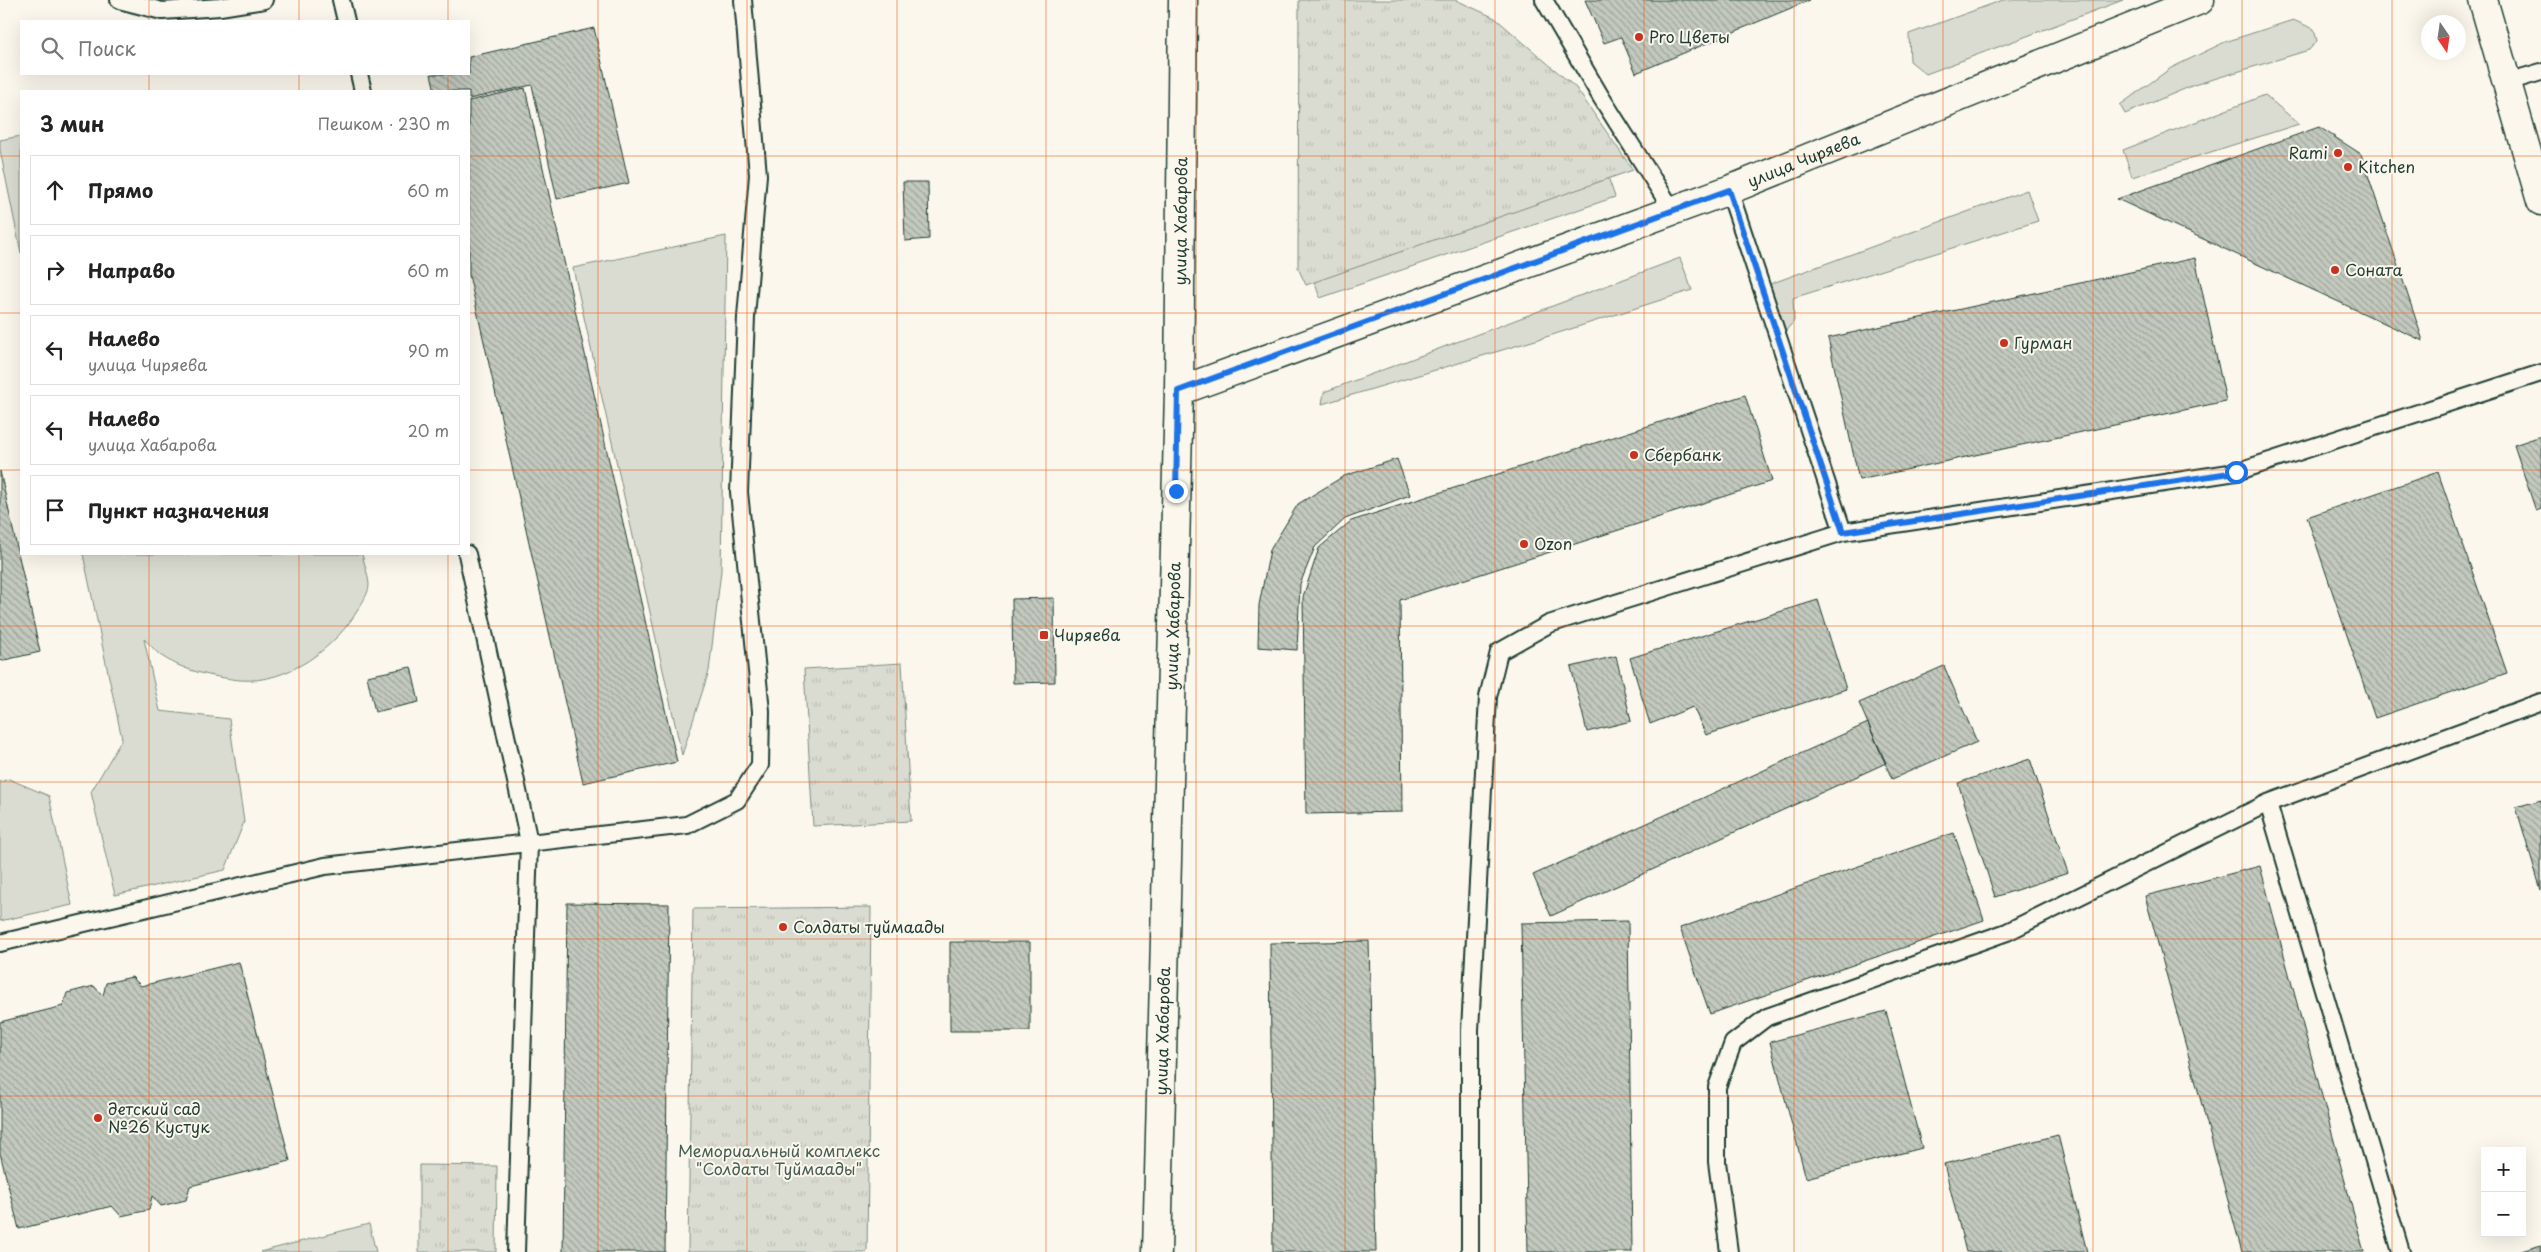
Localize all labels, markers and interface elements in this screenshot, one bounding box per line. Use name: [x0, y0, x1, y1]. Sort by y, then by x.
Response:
north arrow: [2421, 15, 2466, 60]
search box: [20, 20, 470, 75]
place label: Pro Цветы: [1649, 24, 1730, 48]
marker: Pro Цветы: [1633, 31, 1645, 43]
icon: search: [38, 34, 66, 62]
text: Поиск: [78, 34, 136, 62]
text: 3 мин: [40, 107, 104, 139]
text: Пешком · 230 m: [318, 111, 450, 135]
street label: улица Чиряева: [1743, 126, 1863, 192]
place label: Rami: [2288, 140, 2328, 164]
marker: Rami: [2332, 147, 2344, 159]
place label: Kitchen: [2358, 154, 2415, 178]
street label: улица Хабарова: [1167, 157, 1192, 286]
marker: Kitchen: [2342, 161, 2354, 173]
icon: ahead: [41, 176, 69, 204]
text: Прямо: [88, 176, 153, 204]
text: 60 m: [407, 178, 449, 202]
icon: right: [41, 256, 69, 284]
text: Направо: [88, 256, 175, 284]
place label: Соната: [2345, 257, 2402, 281]
text: 60 m: [407, 258, 449, 282]
marker: Соната: [2329, 264, 2341, 276]
text: Налево: [88, 324, 160, 352]
place label: Гурман: [2014, 330, 2072, 354]
icon: left: [41, 336, 69, 364]
marker: Гурман: [1998, 337, 2010, 349]
text: 90 m: [408, 338, 449, 362]
text: улица Чиряева: [88, 352, 207, 376]
text: Налево: [88, 404, 160, 432]
icon: left: [41, 416, 69, 444]
text: 20 m: [408, 418, 449, 442]
text: улица Хабарова: [88, 432, 216, 456]
place label: Сбербанк: [1644, 442, 1722, 466]
marker: Сбербанк: [1628, 449, 1640, 461]
route start: [2225, 461, 2248, 484]
route end: [1165, 480, 1188, 503]
icon: arrive: [41, 496, 69, 524]
text: Пункт назначения: [88, 496, 269, 524]
place label: Ozon: [1534, 531, 1572, 555]
marker: Ozon: [1518, 538, 1530, 550]
street label: улица Хабарова: [1158, 562, 1186, 691]
place label: Чиряева: [1054, 622, 1120, 646]
marker: Чиряева: [1038, 629, 1050, 641]
place label: Солдаты туймаады: [793, 914, 945, 938]
marker: Солдаты туймаады: [777, 921, 789, 933]
street label: улица Хабарова: [1148, 967, 1175, 1096]
place label: детский сад №26 Кустук: [108, 1096, 210, 1138]
marker: детский сад №26 Кустук: [92, 1112, 104, 1124]
park label: Мемориальный комплекс "Солдаты Туймаады": [678, 1138, 880, 1180]
map controls: [2481, 1147, 2526, 1237]
button: +: [2481, 1147, 2526, 1192]
button: −: [2481, 1192, 2526, 1237]

